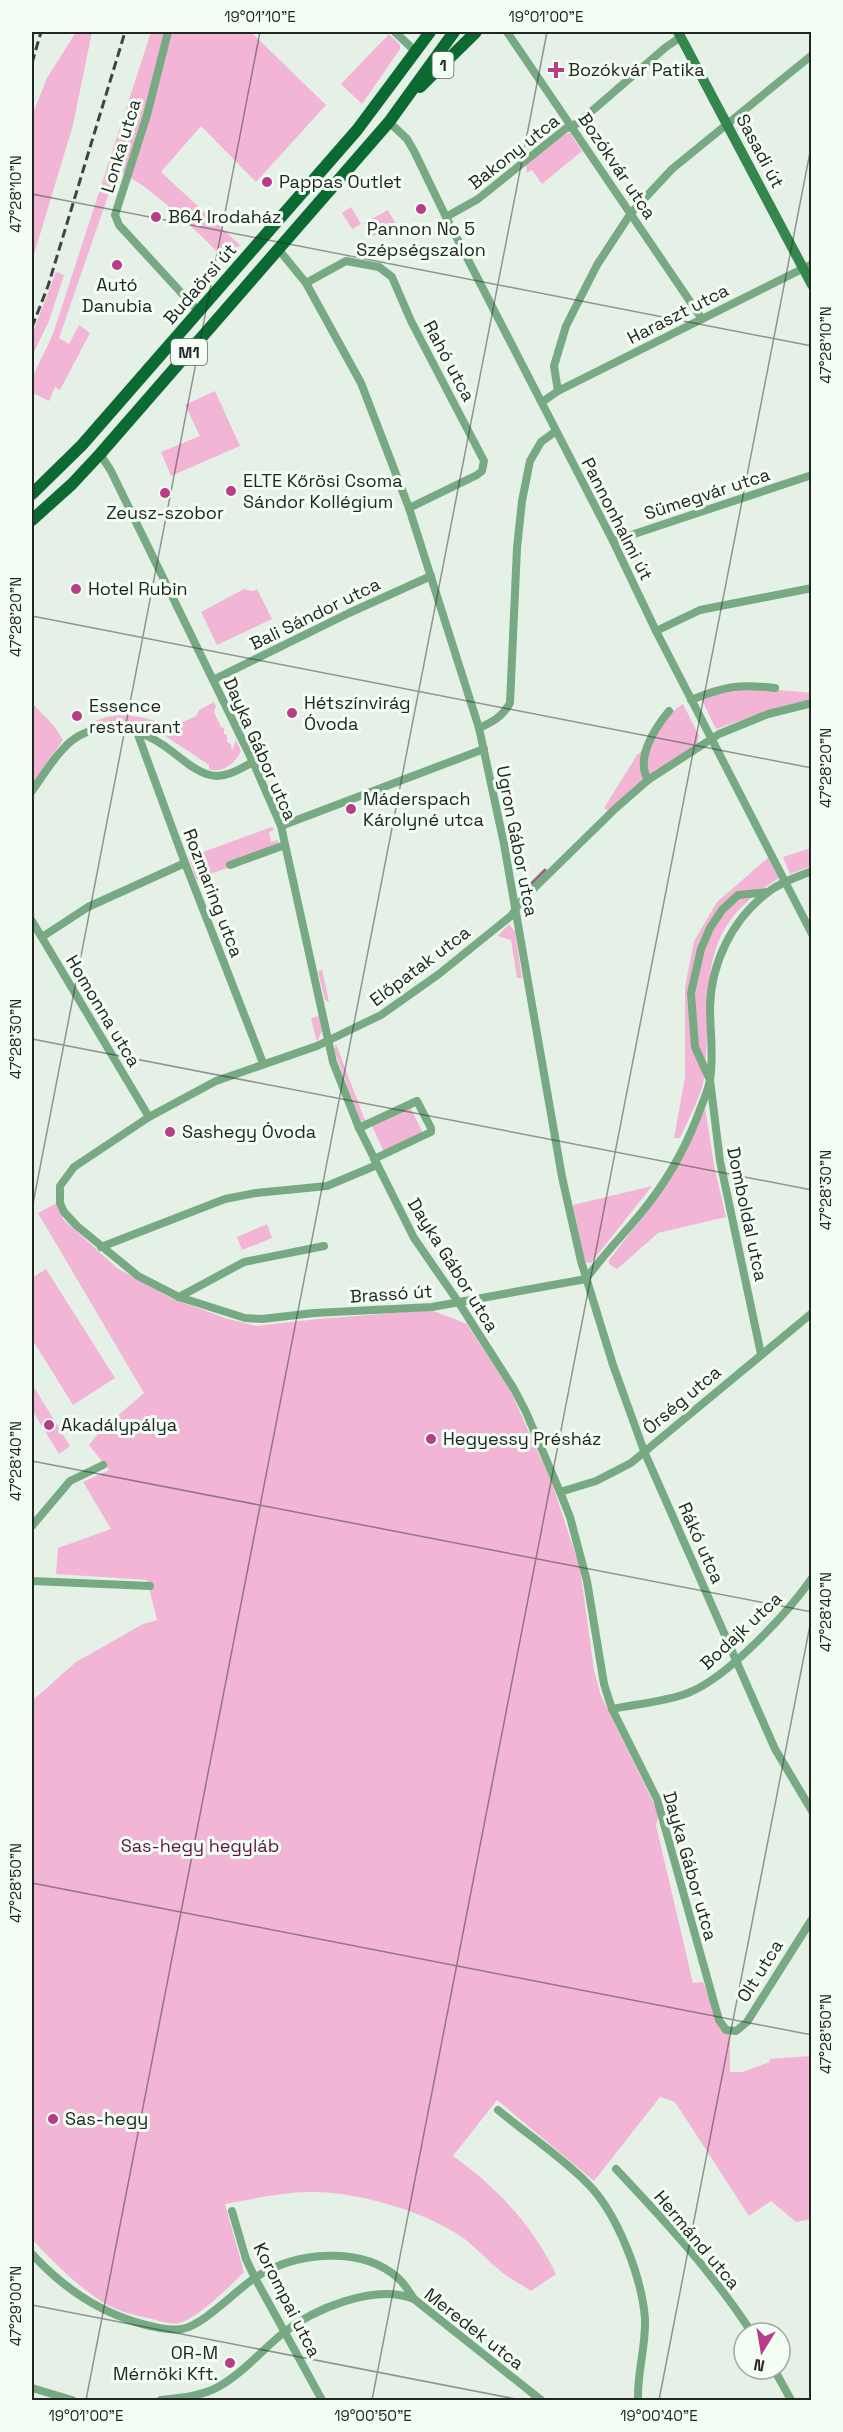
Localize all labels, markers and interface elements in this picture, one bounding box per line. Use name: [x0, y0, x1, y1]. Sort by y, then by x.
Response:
text: 19°01'10"E: [224, 7, 296, 26]
text: 19°01'00"E: [509, 7, 583, 26]
road number: 1: [432, 52, 454, 78]
place label: Bozókvár Patika: [568, 58, 705, 81]
marker: Bozókvár Patika: [549, 63, 563, 77]
street label: Lonka utca: [95, 96, 146, 195]
street label: Bozókvár utca: [573, 108, 662, 223]
street label: Bakony utca: [464, 109, 564, 194]
street label: Sasadi út: [731, 110, 790, 192]
text: 47°28'10"N: [6, 155, 25, 233]
place label: Pappas Outlet: [279, 170, 402, 193]
marker: Pappas Outlet: [260, 175, 274, 189]
marker: Pannon No 5 Szépségszalon: [414, 202, 428, 216]
place label: B64 Irodaház: [168, 205, 281, 228]
marker: B64 Irodaház: [149, 210, 163, 224]
place label: Pannon No 5 Szépségszalon: [356, 217, 486, 261]
street label: Budaörsi út: [158, 238, 241, 329]
marker: Autó Danubia: [110, 258, 124, 272]
place label: Autó Danubia: [82, 273, 152, 317]
street label: Haraszt utca: [623, 278, 732, 349]
text: 47°28'10"N: [816, 306, 835, 384]
street label: Rahó utca: [418, 316, 480, 405]
road number: M1: [171, 339, 207, 365]
street label: Pannonhalmi út: [577, 453, 658, 584]
street label: Sümegvár utca: [641, 462, 773, 525]
place label: ELTE Kőrösi Csoma Sándor Kollégium: [243, 469, 403, 513]
marker: ELTE Kőrösi Csoma Sándor Kollégium: [224, 484, 238, 498]
marker: Zeusz-szobor: [158, 486, 172, 500]
place label: Zeusz-szobor: [106, 501, 224, 524]
street label: Bali Sándor utca: [246, 572, 384, 655]
text: 47°28'20"N: [6, 577, 25, 657]
place label: Hotel Rubin: [88, 577, 188, 600]
marker: Hotel Rubin: [69, 582, 83, 596]
street label: Dayka Gábor utca: [219, 674, 302, 824]
place label: Hétszínvirág Óvoda: [304, 691, 411, 735]
place label: Essence restaurant: [89, 694, 181, 738]
marker: Hétszínvirág Óvoda: [285, 706, 299, 720]
marker: Essence restaurant: [70, 709, 84, 723]
text: 47°28'20"N: [816, 728, 835, 808]
street label: Ugron Gábor utca: [492, 764, 543, 918]
place label: Máderspach Károlyné utca: [363, 787, 484, 831]
marker: Máderspach Károlyné utca: [344, 802, 358, 816]
street label: Rozmaring utca: [178, 825, 249, 960]
street label: Előpatak utca: [365, 920, 475, 1011]
street label: Homonna utca: [61, 951, 146, 1071]
text: 47°28'30"N: [6, 999, 25, 1079]
place label: Sashegy Óvoda: [182, 1120, 316, 1143]
marker: Sashegy Óvoda: [163, 1125, 177, 1139]
street label: Domboldal utca: [722, 1145, 773, 1283]
text: 47°28'30"N: [816, 1150, 835, 1230]
street label: Dayka Gábor utca: [403, 1193, 504, 1336]
street label: Brassó út: [349, 1279, 433, 1308]
street label: Őrség utca: [638, 1360, 725, 1439]
place label: Akadálypálya: [61, 1413, 177, 1436]
marker: Akadálypálya: [42, 1418, 56, 1432]
text: 47°28'40"N: [6, 1421, 25, 1501]
place label: Hegyessy Présház: [443, 1427, 602, 1450]
marker: Hegyessy Présház: [424, 1432, 438, 1446]
street label: Rákó utca: [673, 1498, 730, 1587]
text: 47°28'40"N: [816, 1572, 835, 1652]
street label: Bodajk utca: [695, 1587, 786, 1674]
street label: Dayka Gábor utca: [658, 1789, 723, 1943]
park label: Sas-hegy hegyláb: [121, 1834, 279, 1857]
text: 47°28'50"N: [6, 1843, 25, 1923]
street label: Olt utca: [731, 1935, 788, 2006]
text: 47°28'50"N: [816, 1994, 835, 2074]
place label: Sas-hegy: [65, 2107, 148, 2130]
marker: Sas-hegy: [46, 2112, 60, 2126]
street label: Hermánd utca: [649, 2185, 746, 2294]
street label: Korompai utca: [249, 2238, 326, 2361]
text: 47°29'00"N: [6, 2266, 25, 2346]
street label: Meredek utca: [420, 2283, 529, 2375]
north arrow: [732, 2321, 792, 2381]
place label: OR-M Mérnöki Kft.: [113, 2341, 218, 2385]
text: N: [752, 2354, 767, 2377]
marker: OR-M Mérnöki Kft.: [223, 2356, 237, 2370]
text: 19°01'00"E: [49, 2406, 123, 2425]
text: 19°00'50"E: [334, 2406, 412, 2425]
text: 19°00'40"E: [620, 2406, 698, 2425]

